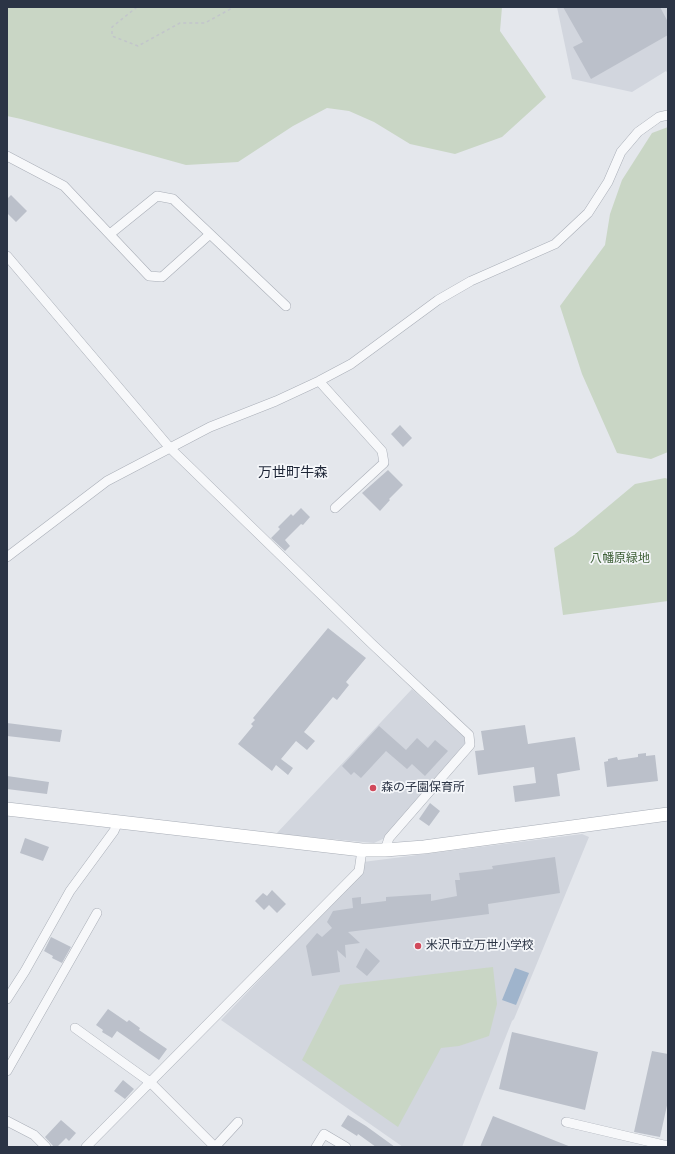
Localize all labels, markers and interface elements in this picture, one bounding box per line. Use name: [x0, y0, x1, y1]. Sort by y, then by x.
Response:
district label: 万世町牛森: [258, 465, 328, 481]
park label: 八幡原緑地: [590, 552, 650, 566]
place label: 森の子園保育所: [381, 781, 465, 795]
marker: 森の子園保育所: [368, 783, 378, 793]
place label: 米沢市立万世小学校: [426, 939, 534, 953]
marker: 米沢市立万世小学校: [413, 941, 423, 951]

